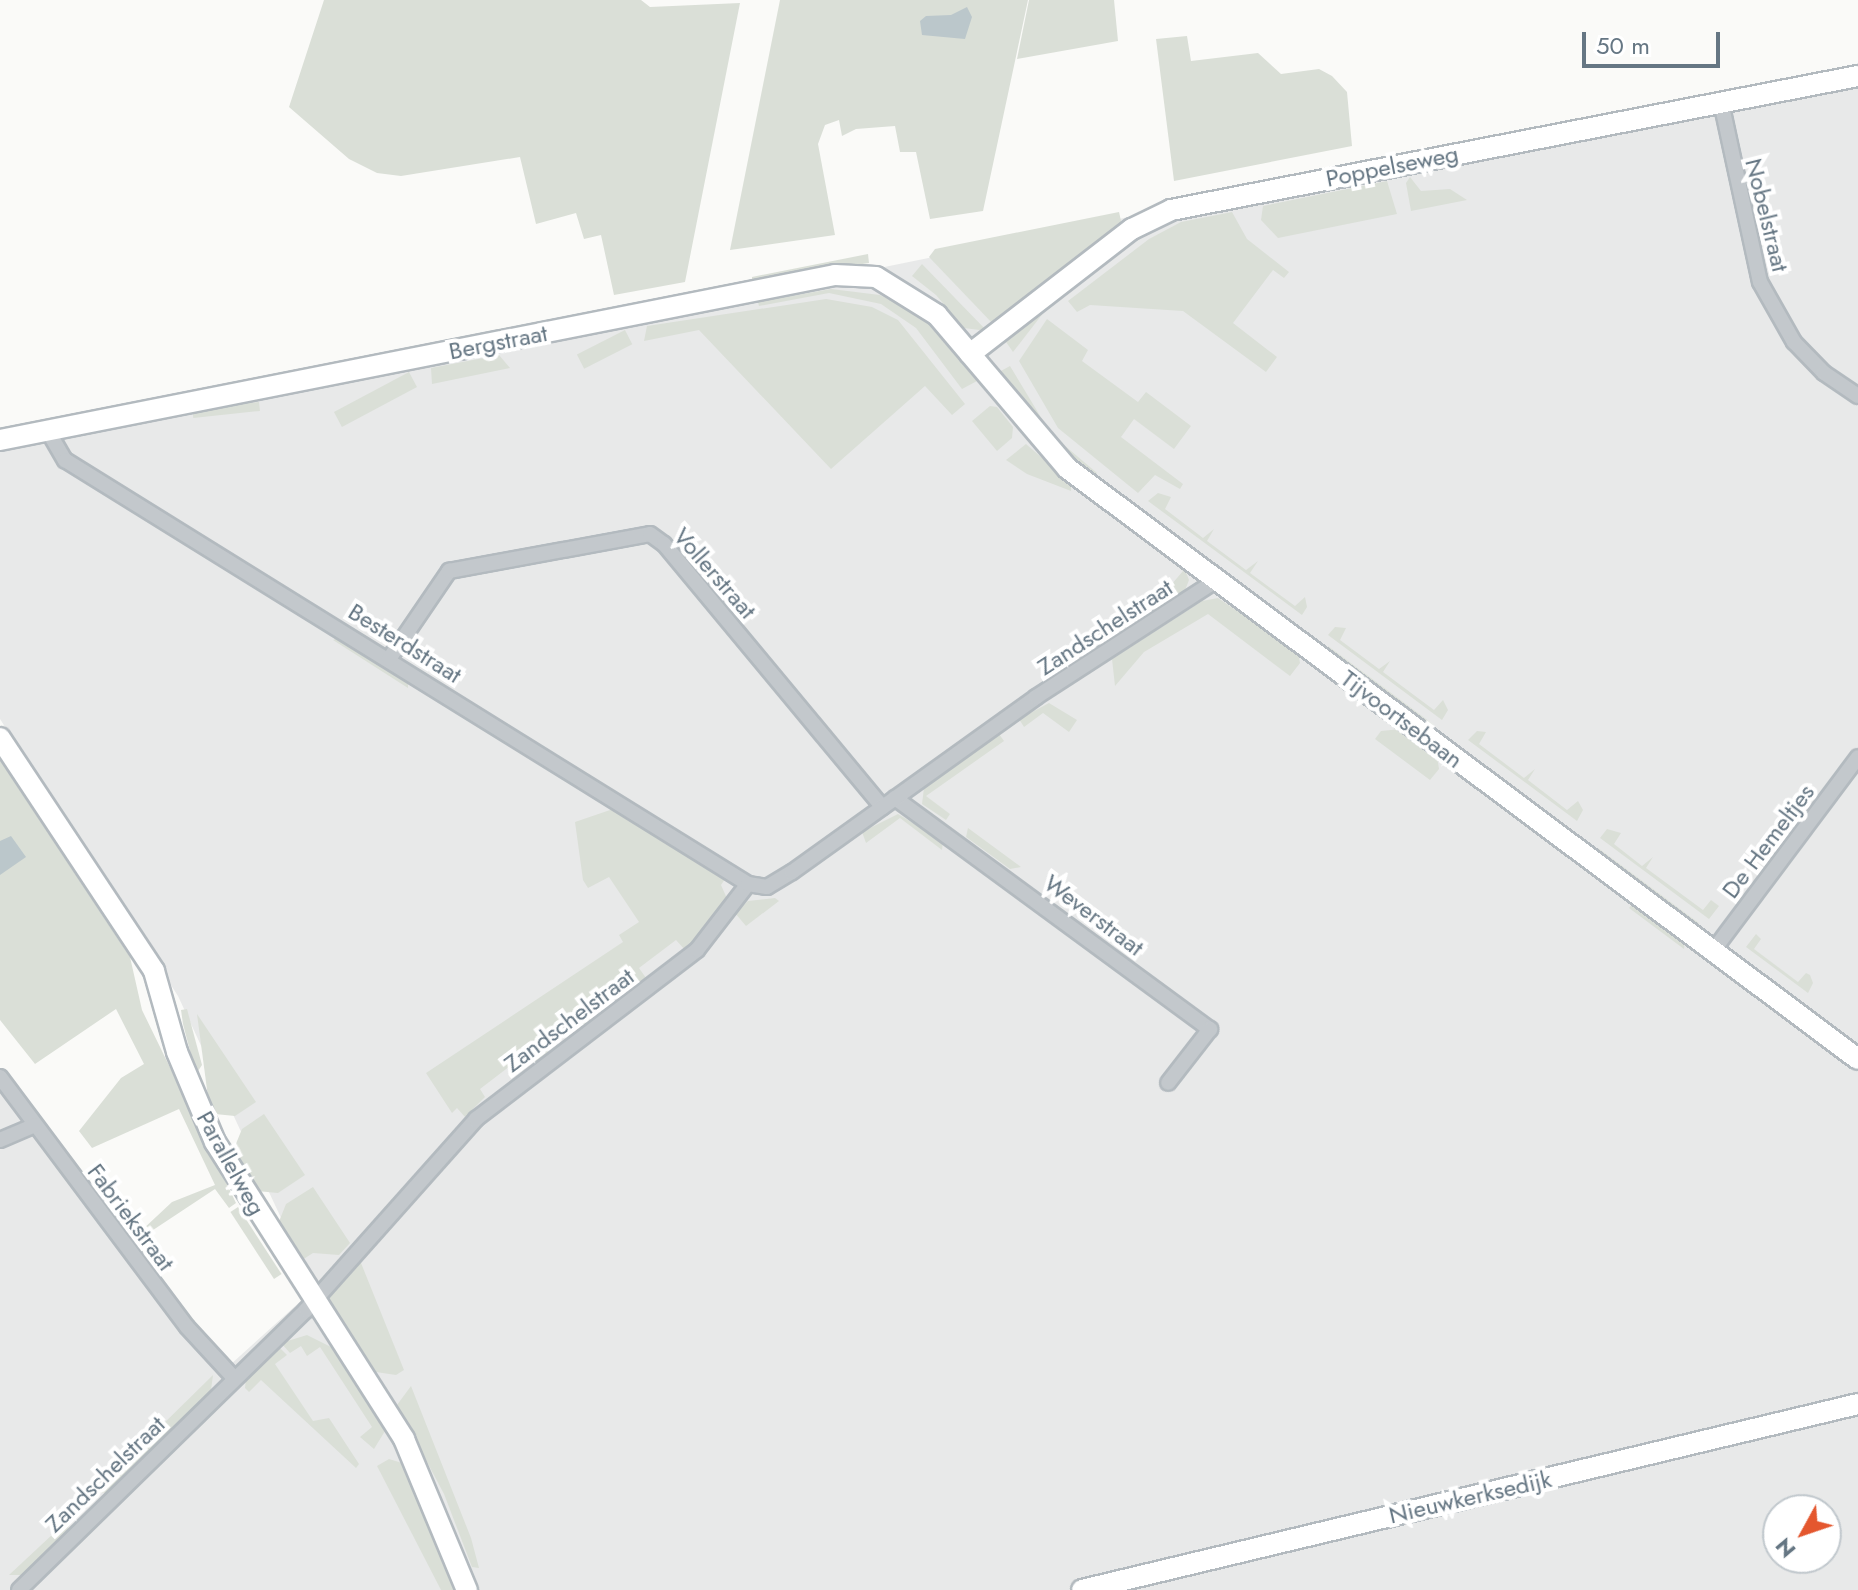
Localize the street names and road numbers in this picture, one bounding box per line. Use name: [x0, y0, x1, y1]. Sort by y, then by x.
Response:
street label: Poppelseweg: [1323, 139, 1461, 193]
street label: Nobelstraat: [1739, 155, 1795, 275]
street label: Bergstraat: [446, 318, 550, 366]
street label: Vollerstraat: [668, 522, 762, 624]
street label: Zandschelstraat: [1032, 573, 1178, 681]
street label: Besterdstraat: [343, 597, 467, 689]
street label: Tijvoortsebaan: [1335, 664, 1469, 774]
street label: De Hemeltjes: [1716, 778, 1820, 904]
street label: Weverstraat: [1039, 868, 1149, 962]
street label: Zandschelstraat: [498, 962, 640, 1078]
street label: Parallelweg: [191, 1106, 271, 1220]
street label: Fabriekstraat: [81, 1158, 181, 1276]
street label: Zandschelstraat: [39, 1410, 171, 1538]
street label: Nieuwkerksedijk: [1386, 1464, 1554, 1530]

